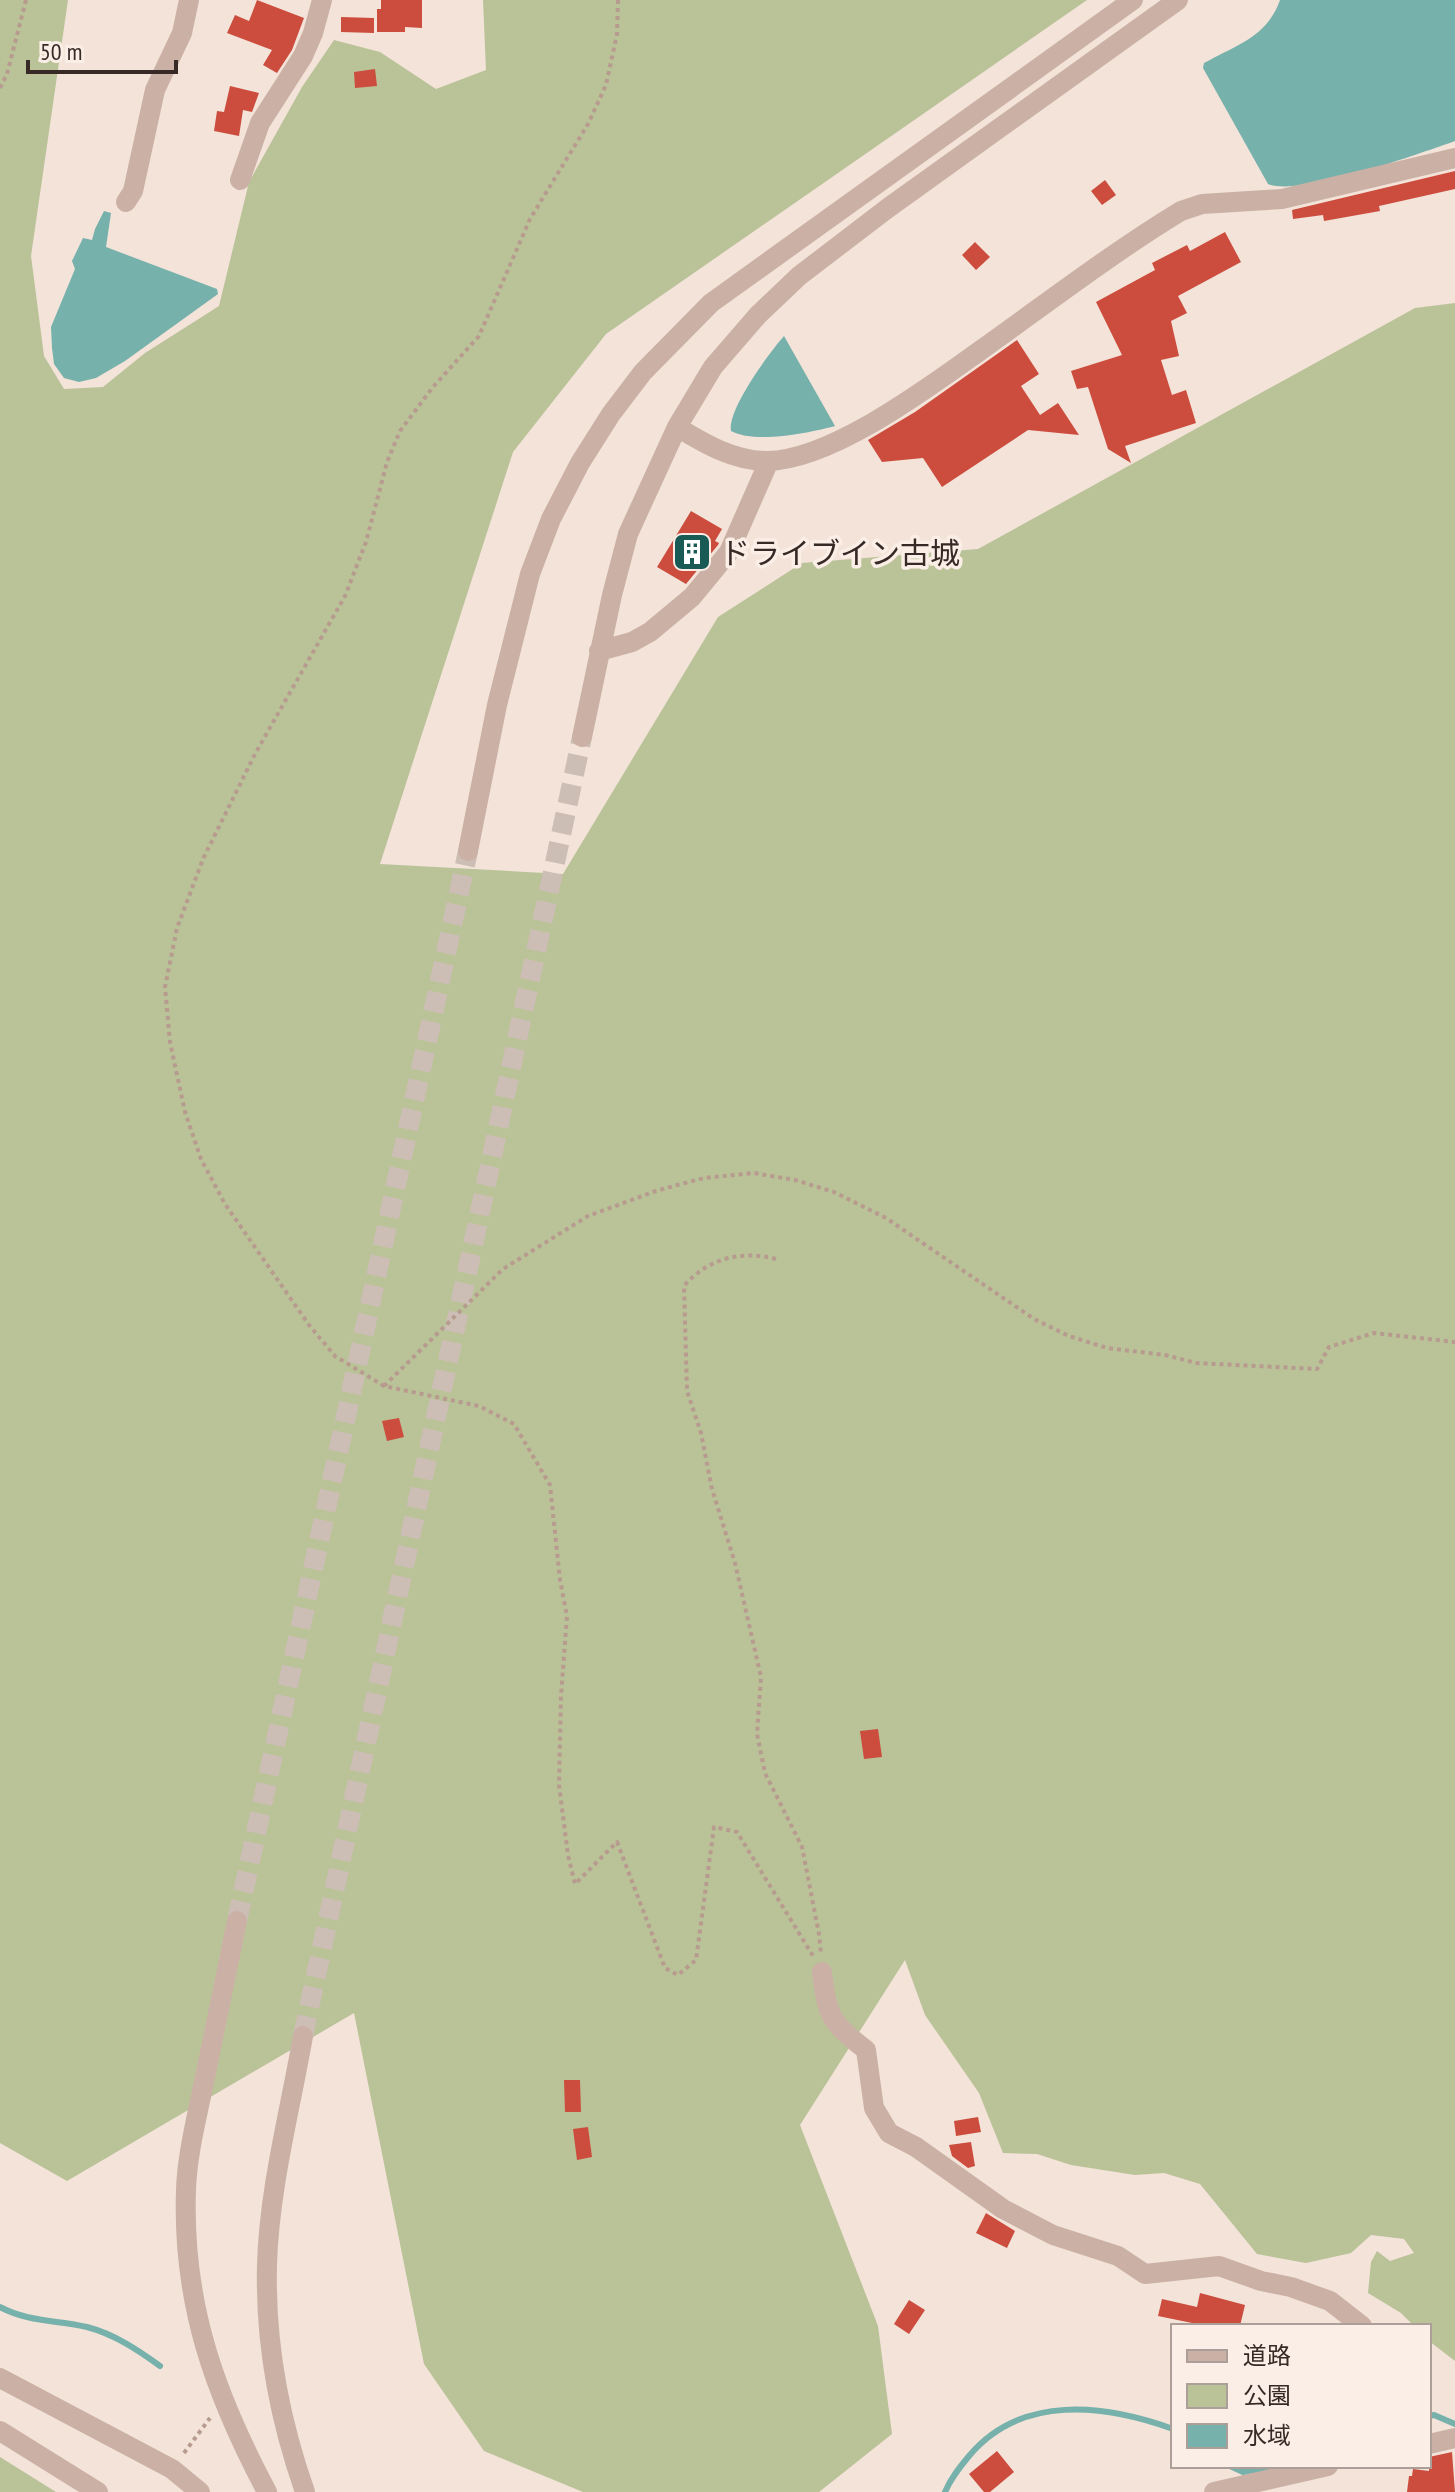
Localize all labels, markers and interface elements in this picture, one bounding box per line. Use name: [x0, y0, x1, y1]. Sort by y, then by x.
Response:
scale bar: [28, 24, 176, 74]
text: 50 m: [40, 36, 82, 67]
building icon: ドライブイン古城: [671, 531, 713, 573]
place label: ドライブイン古城: [720, 533, 960, 572]
legend: [1171, 2324, 1431, 2468]
text: 道路: [1243, 2340, 1291, 2371]
text: 公園: [1243, 2380, 1291, 2411]
text: 水域: [1243, 2420, 1291, 2451]

